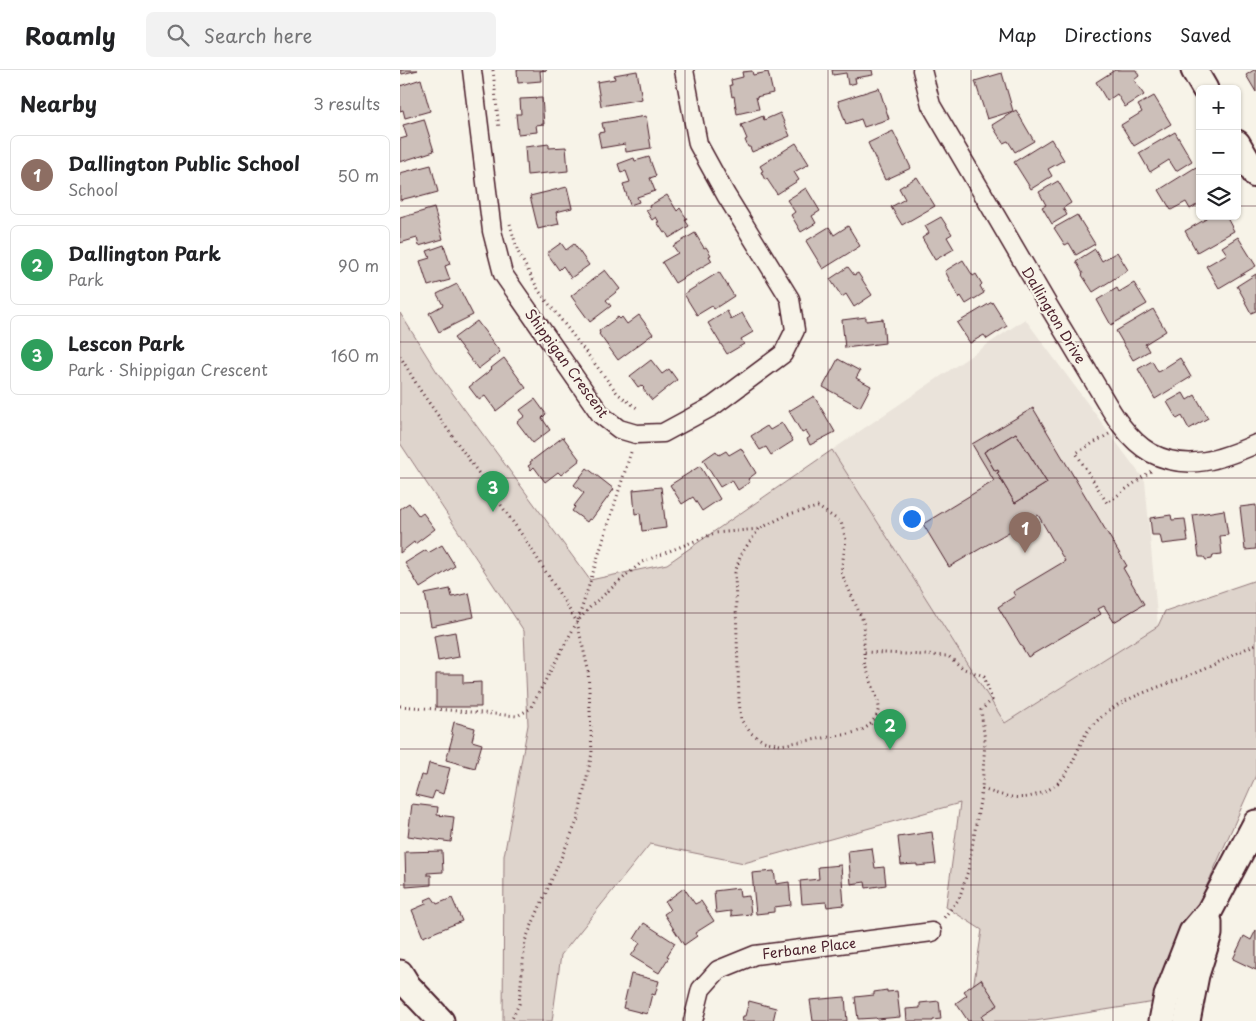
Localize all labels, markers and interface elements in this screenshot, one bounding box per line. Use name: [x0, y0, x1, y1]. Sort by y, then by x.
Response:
search box: [146, 12, 496, 57]
text: Roamly: [25, 17, 116, 53]
icon: search: [164, 21, 192, 49]
text: Search here: [204, 21, 312, 49]
text: Map: [998, 21, 1036, 48]
text: Directions: [1064, 21, 1152, 48]
text: Saved: [1180, 21, 1231, 48]
map controls: [1196, 85, 1241, 220]
button: +: [1196, 85, 1241, 130]
text: Nearby: [20, 87, 97, 119]
text: 3 results: [313, 91, 380, 115]
button: −: [1196, 130, 1241, 175]
text: Dallington Public School: [68, 149, 300, 177]
text: 1: [33, 163, 41, 187]
text: 50 m: [338, 163, 379, 187]
button: layers: [1196, 175, 1241, 220]
text: School: [68, 177, 118, 201]
text: Dallington Park: [68, 239, 221, 267]
text: 2: [31, 253, 43, 277]
text: 90 m: [338, 253, 379, 277]
street label: Dallington Drive: [1017, 262, 1091, 368]
text: Park: [68, 267, 104, 291]
street label: Shippigan Crescent: [520, 304, 614, 422]
text: Lescon Park: [68, 329, 185, 357]
text: 3: [32, 343, 42, 367]
text: 160 m: [331, 343, 379, 367]
text: Park · Shippigan Crescent: [68, 357, 268, 381]
pin: 3: [477, 471, 509, 512]
your location: [899, 506, 925, 532]
pin: 1: [1009, 512, 1041, 553]
pin: 2: [874, 709, 906, 750]
street label: Ferbane Place: [761, 932, 857, 964]

